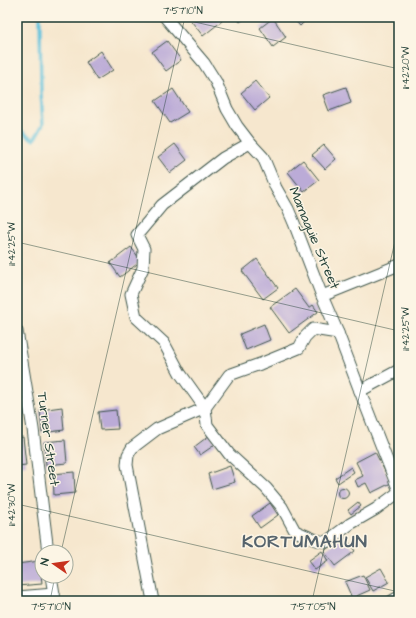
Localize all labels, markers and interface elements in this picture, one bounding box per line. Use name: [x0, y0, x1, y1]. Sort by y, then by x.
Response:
text: 7°57'10"N: [163, 4, 203, 18]
text: 11°42'20"W: [399, 46, 413, 89]
street label: Mamaguie Street: [283, 184, 345, 293]
text: 11°42'25"W: [5, 222, 19, 266]
text: 11°42'25"W: [399, 307, 413, 351]
street label: Turner Street: [32, 391, 65, 488]
text: 11°42'30"W: [5, 483, 19, 526]
district label: KORTUMAHUN: [242, 529, 368, 554]
north arrow: [34, 544, 74, 584]
text: N: [37, 557, 53, 567]
text: 7°57'10"N: [31, 600, 71, 614]
text: 7°57'05"N: [290, 600, 336, 614]

